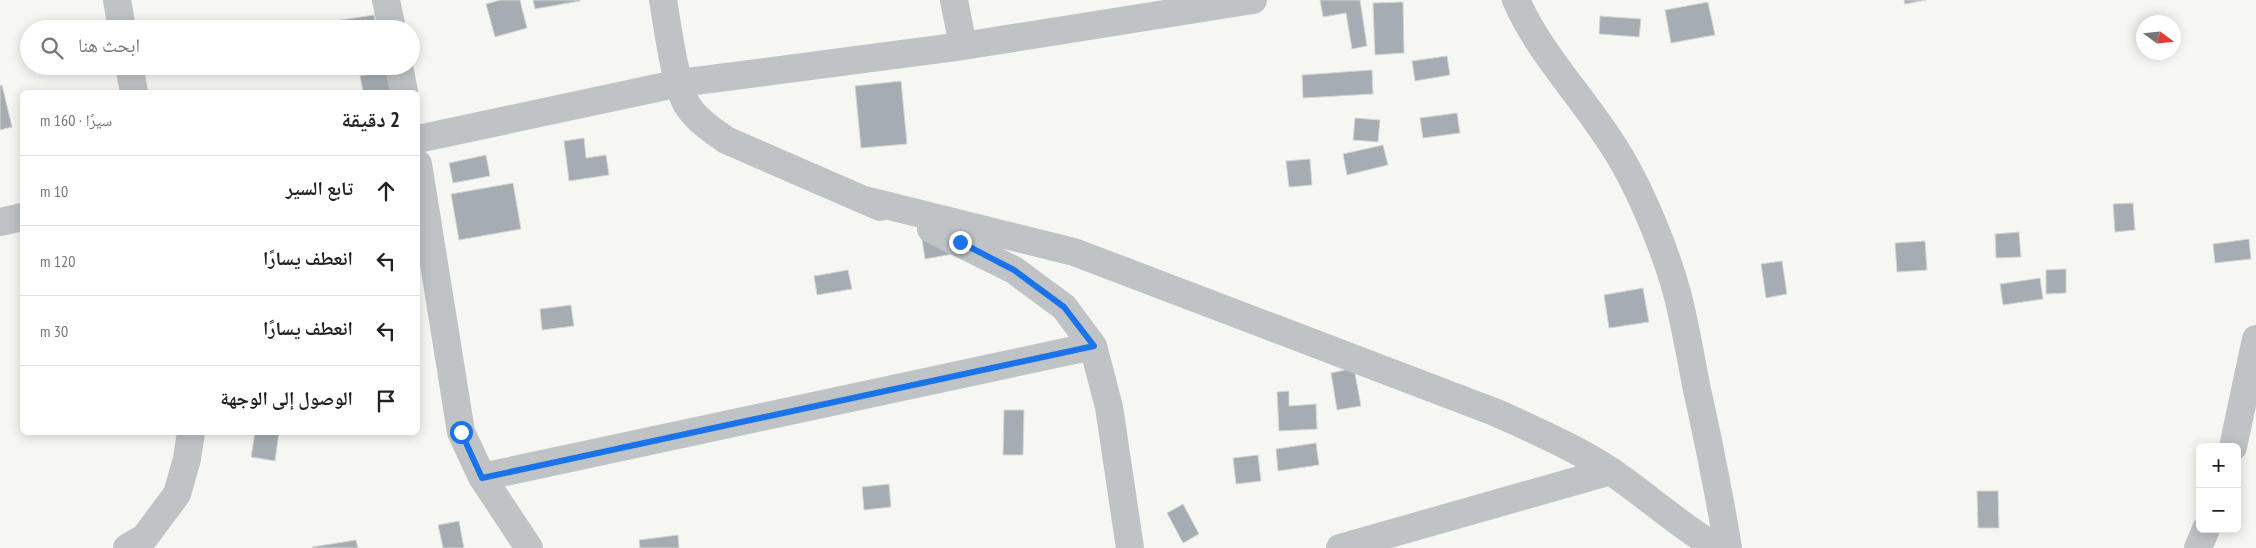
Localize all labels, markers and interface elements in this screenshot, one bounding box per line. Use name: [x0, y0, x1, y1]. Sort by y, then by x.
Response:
north arrow: [2136, 15, 2181, 60]
search box: [20, 20, 420, 75]
text: ابحث هنا: [78, 33, 140, 57]
icon: search: [38, 34, 66, 62]
text: 2 دقيقة: [342, 106, 400, 133]
text: سيرًا · 160 m: [40, 110, 112, 130]
text: تابع السير: [286, 176, 353, 200]
icon: ahead: [372, 177, 400, 205]
text: 10 m: [40, 181, 68, 201]
route end: [949, 231, 972, 254]
text: انعطف يسارًا: [263, 246, 353, 270]
icon: left: [372, 247, 400, 275]
text: 120 m: [40, 251, 75, 271]
text: انعطف يسارًا: [263, 316, 353, 340]
icon: left: [372, 317, 400, 345]
text: 30 m: [40, 321, 68, 341]
text: الوصول إلى الوجهة: [220, 386, 353, 410]
icon: arrive: [372, 387, 400, 415]
route start: [450, 421, 473, 444]
map controls: [2196, 443, 2241, 533]
button: +: [2196, 443, 2241, 488]
button: −: [2196, 488, 2241, 533]

